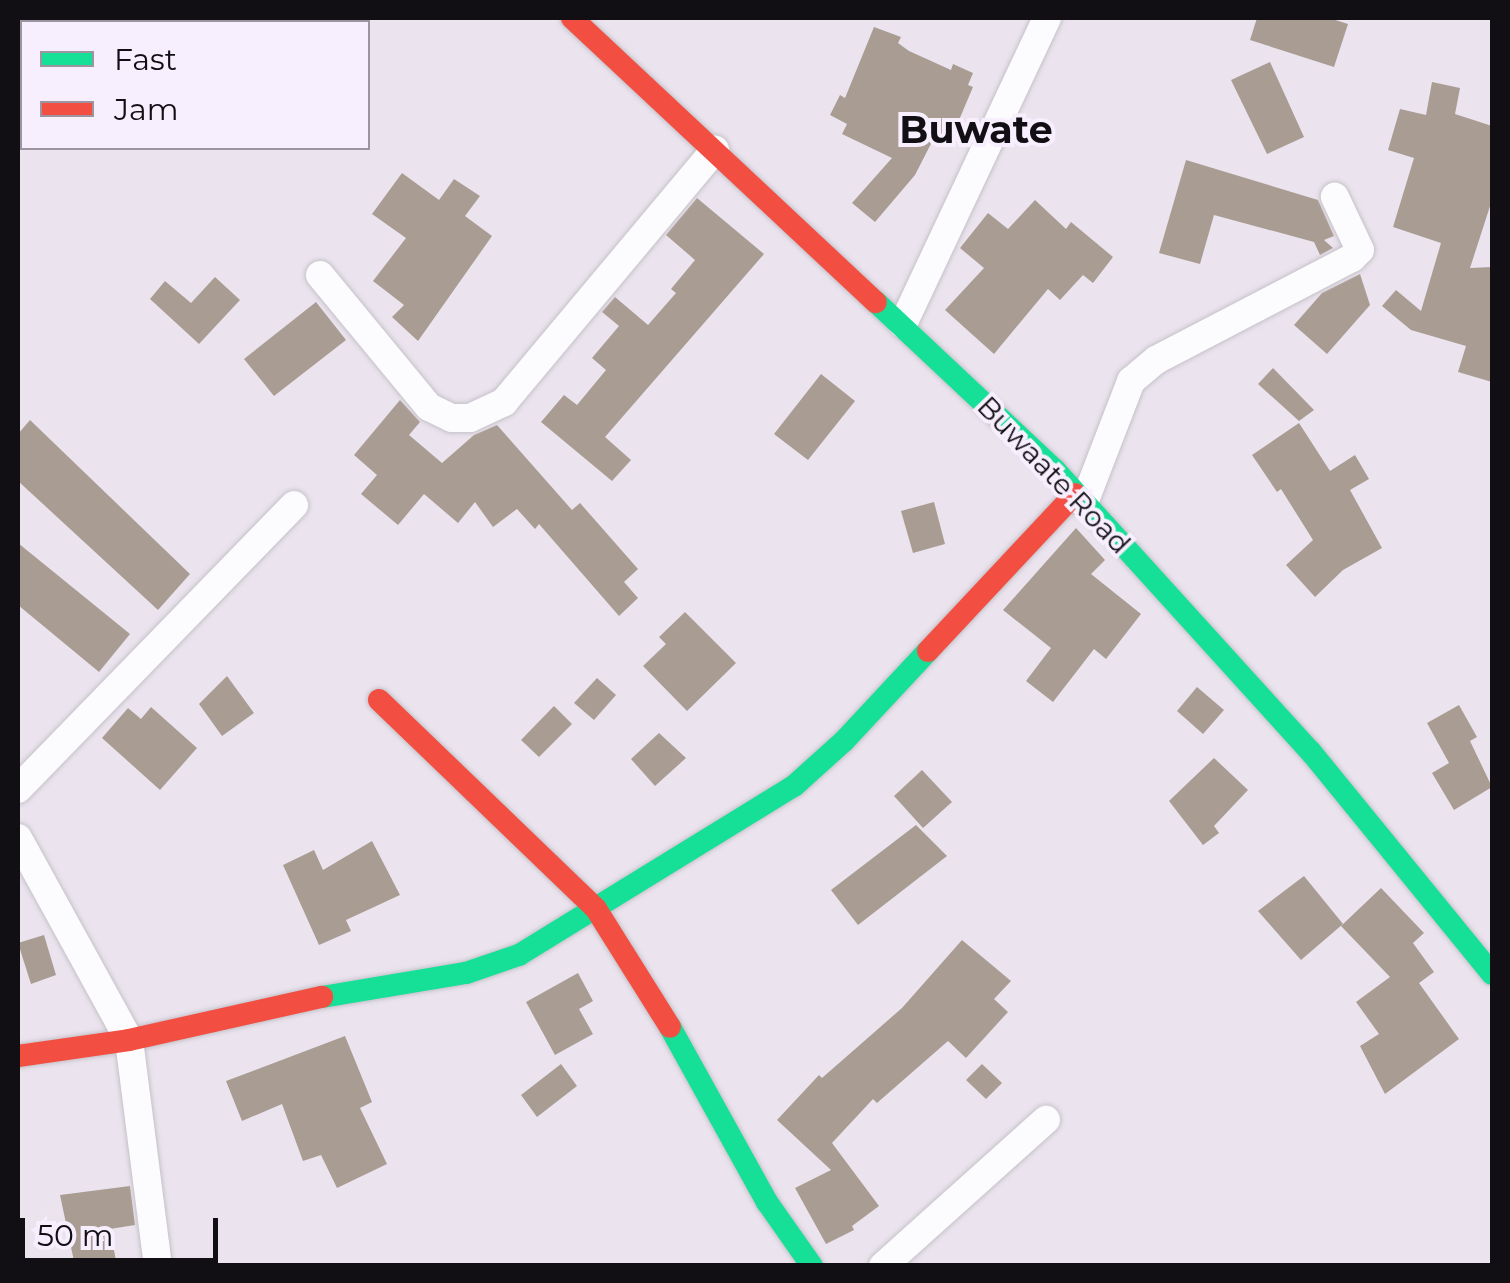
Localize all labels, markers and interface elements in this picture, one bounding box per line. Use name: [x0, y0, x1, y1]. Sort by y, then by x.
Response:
legend: [20, 20, 370, 150]
text: Fast: [114, 41, 177, 78]
text: Jam: [114, 91, 179, 128]
district label: Buwate: [899, 107, 1053, 153]
street label: Buwaate Road: [971, 389, 1137, 561]
scale bar: [25, 1198, 222, 1260]
text: 50 m: [37, 1217, 114, 1254]

